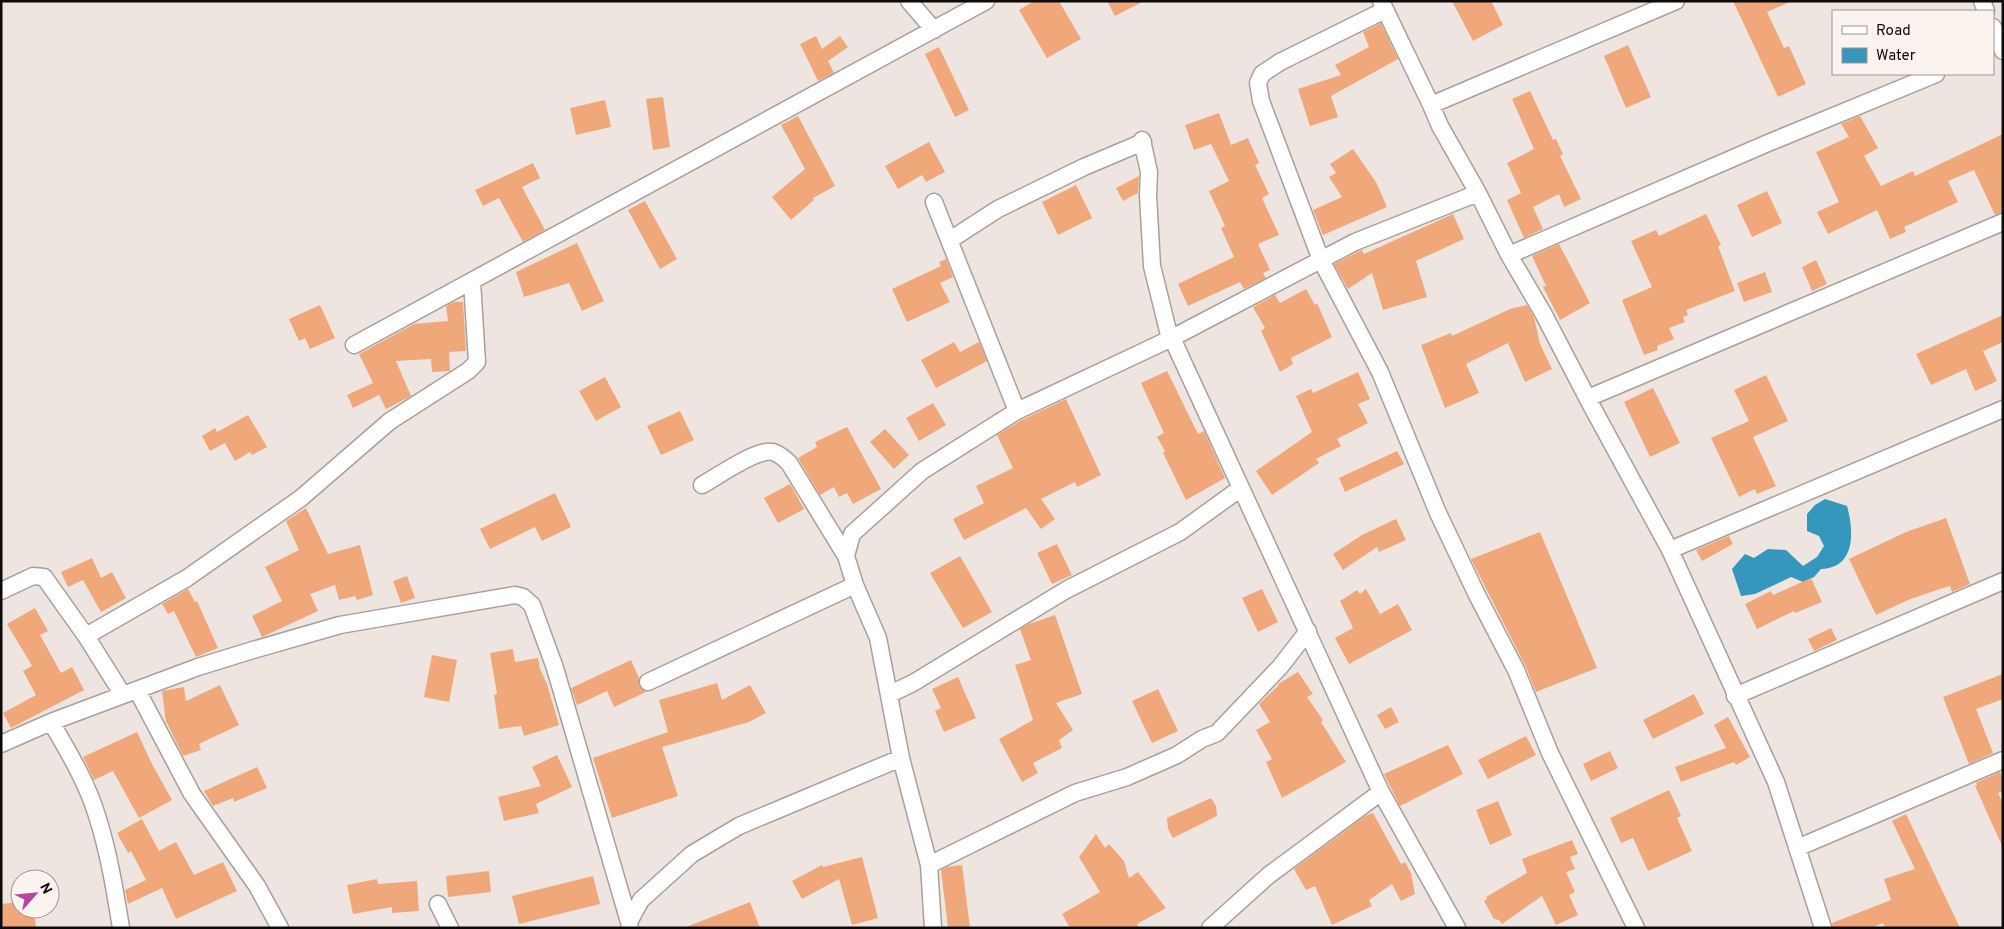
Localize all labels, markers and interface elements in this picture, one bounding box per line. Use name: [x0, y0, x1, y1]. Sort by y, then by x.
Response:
legend: [1832, 10, 1994, 75]
text: Road: [1876, 22, 1911, 41]
text: Water: [1876, 47, 1916, 66]
north arrow: [10, 869, 60, 919]
text: N: [35, 880, 55, 897]

